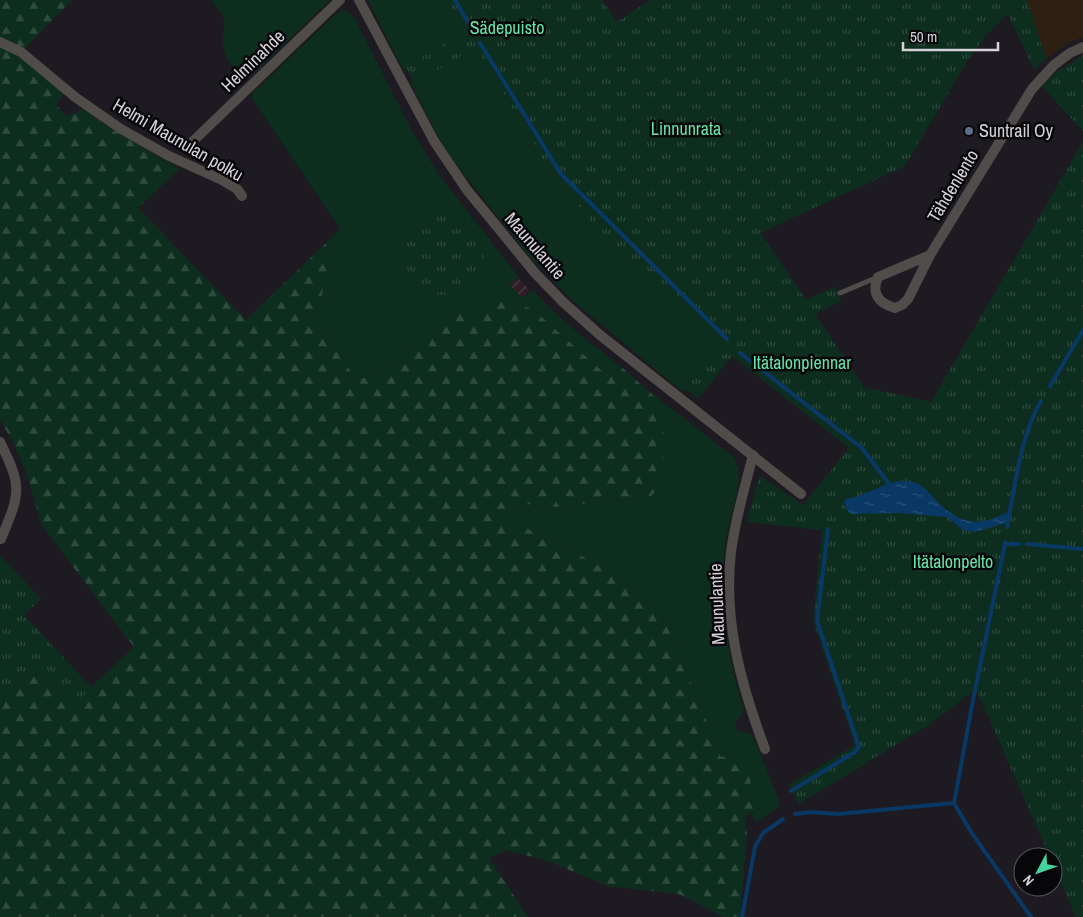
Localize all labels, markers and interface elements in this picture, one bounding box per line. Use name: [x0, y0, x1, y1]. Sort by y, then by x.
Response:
park label: Sädepuisto: [470, 15, 544, 40]
scale bar: [903, 20, 998, 52]
street label: Helminahde: [215, 24, 290, 97]
text: 50 m: [910, 26, 937, 47]
street label: Helmi Maunulan polku: [108, 92, 248, 187]
park label: Linnunrata: [651, 116, 721, 141]
place label: Suntrail Oy: [979, 118, 1053, 143]
marker: Suntrail Oy: [963, 125, 975, 137]
street label: Tähdenlento: [921, 145, 984, 227]
street label: Maunulantie: [499, 207, 571, 285]
park label: Itätalonpiennar: [753, 350, 851, 375]
park label: Itätalonpelto: [913, 549, 993, 574]
street label: Maunulantie: [703, 563, 730, 645]
north arrow: [1013, 847, 1063, 897]
text: N: [1019, 871, 1038, 890]

